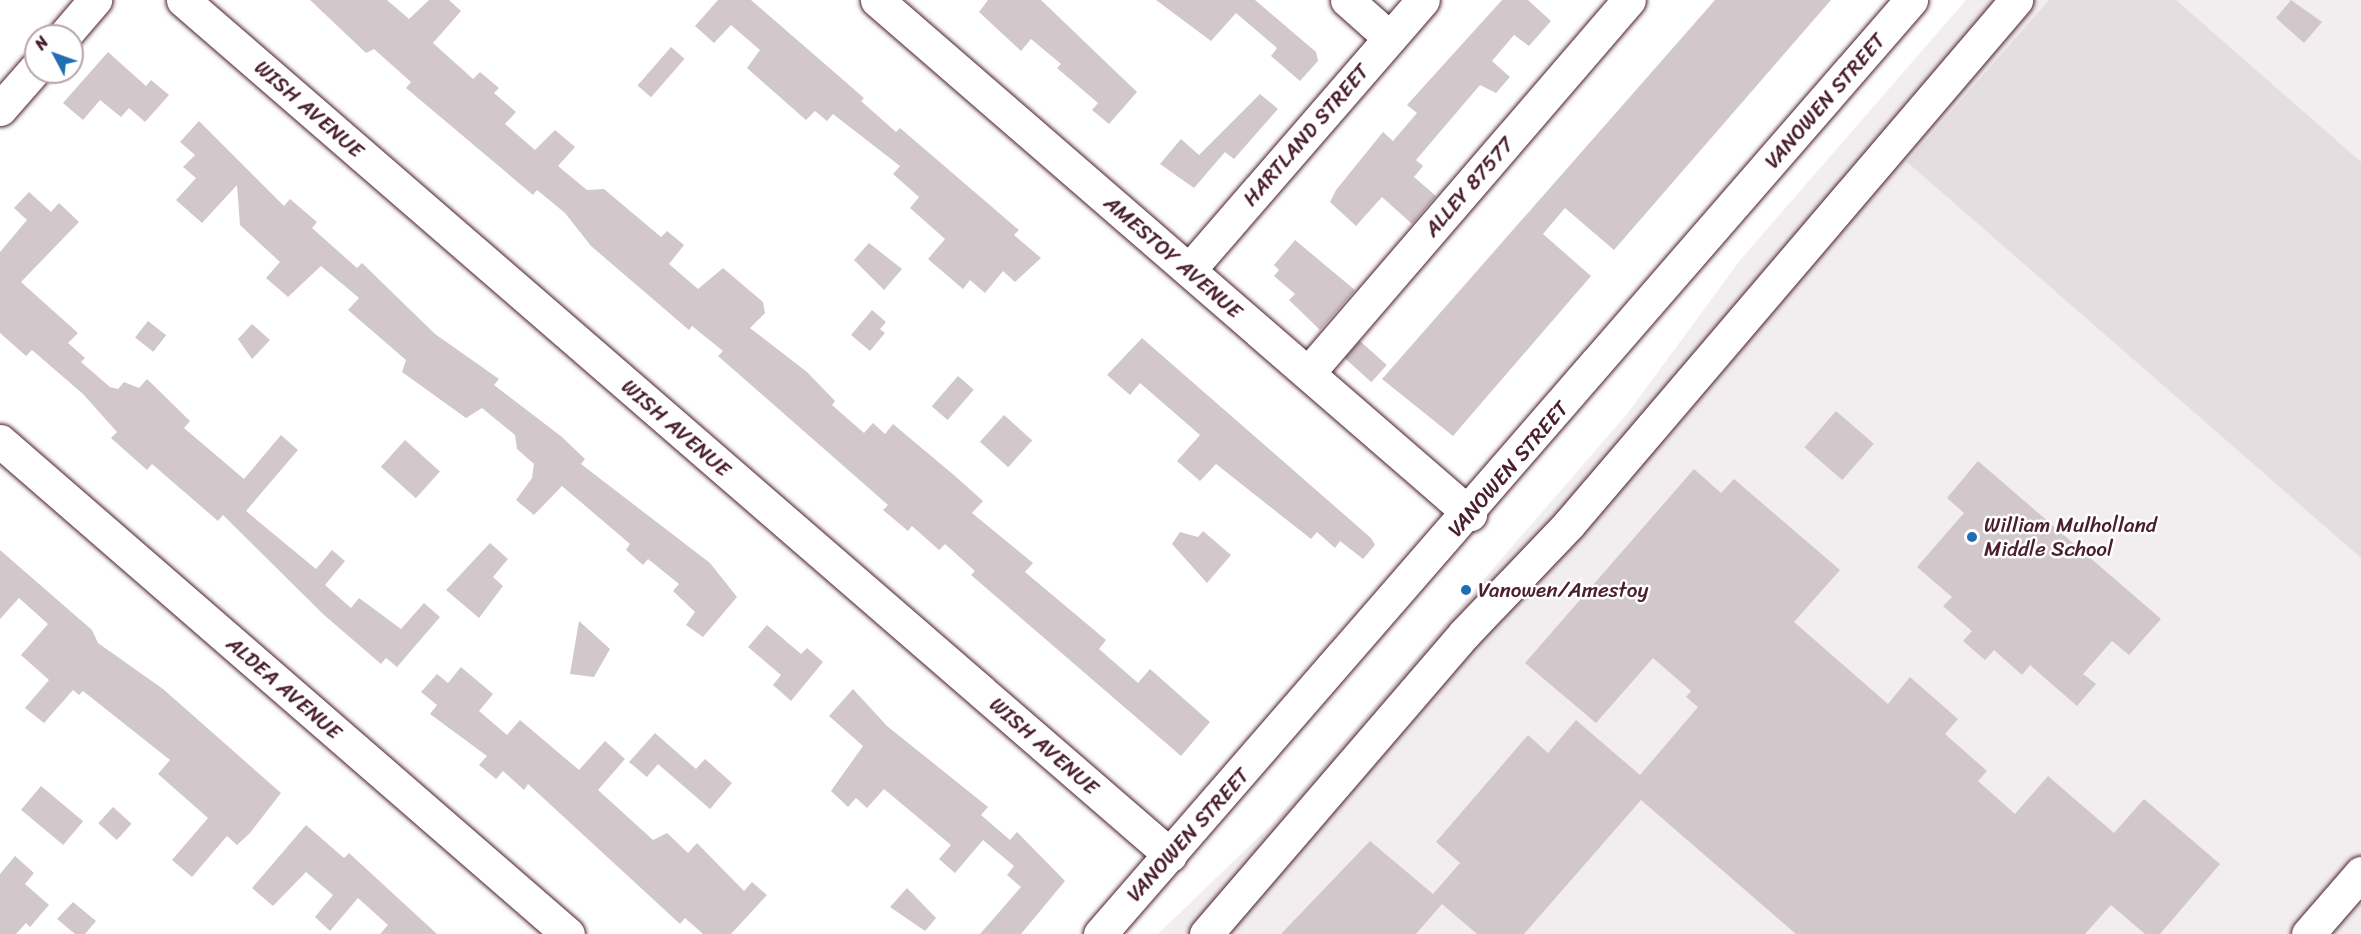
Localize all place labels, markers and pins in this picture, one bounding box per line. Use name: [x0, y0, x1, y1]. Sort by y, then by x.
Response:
place label: William Mulholland Middle School: [1984, 512, 2157, 562]
marker: William Mulholland Middle School: [1965, 530, 1979, 544]
place label: Vanowen/Amestoy: [1478, 577, 1648, 603]
marker: Vanowen/Amestoy: [1459, 583, 1473, 597]

